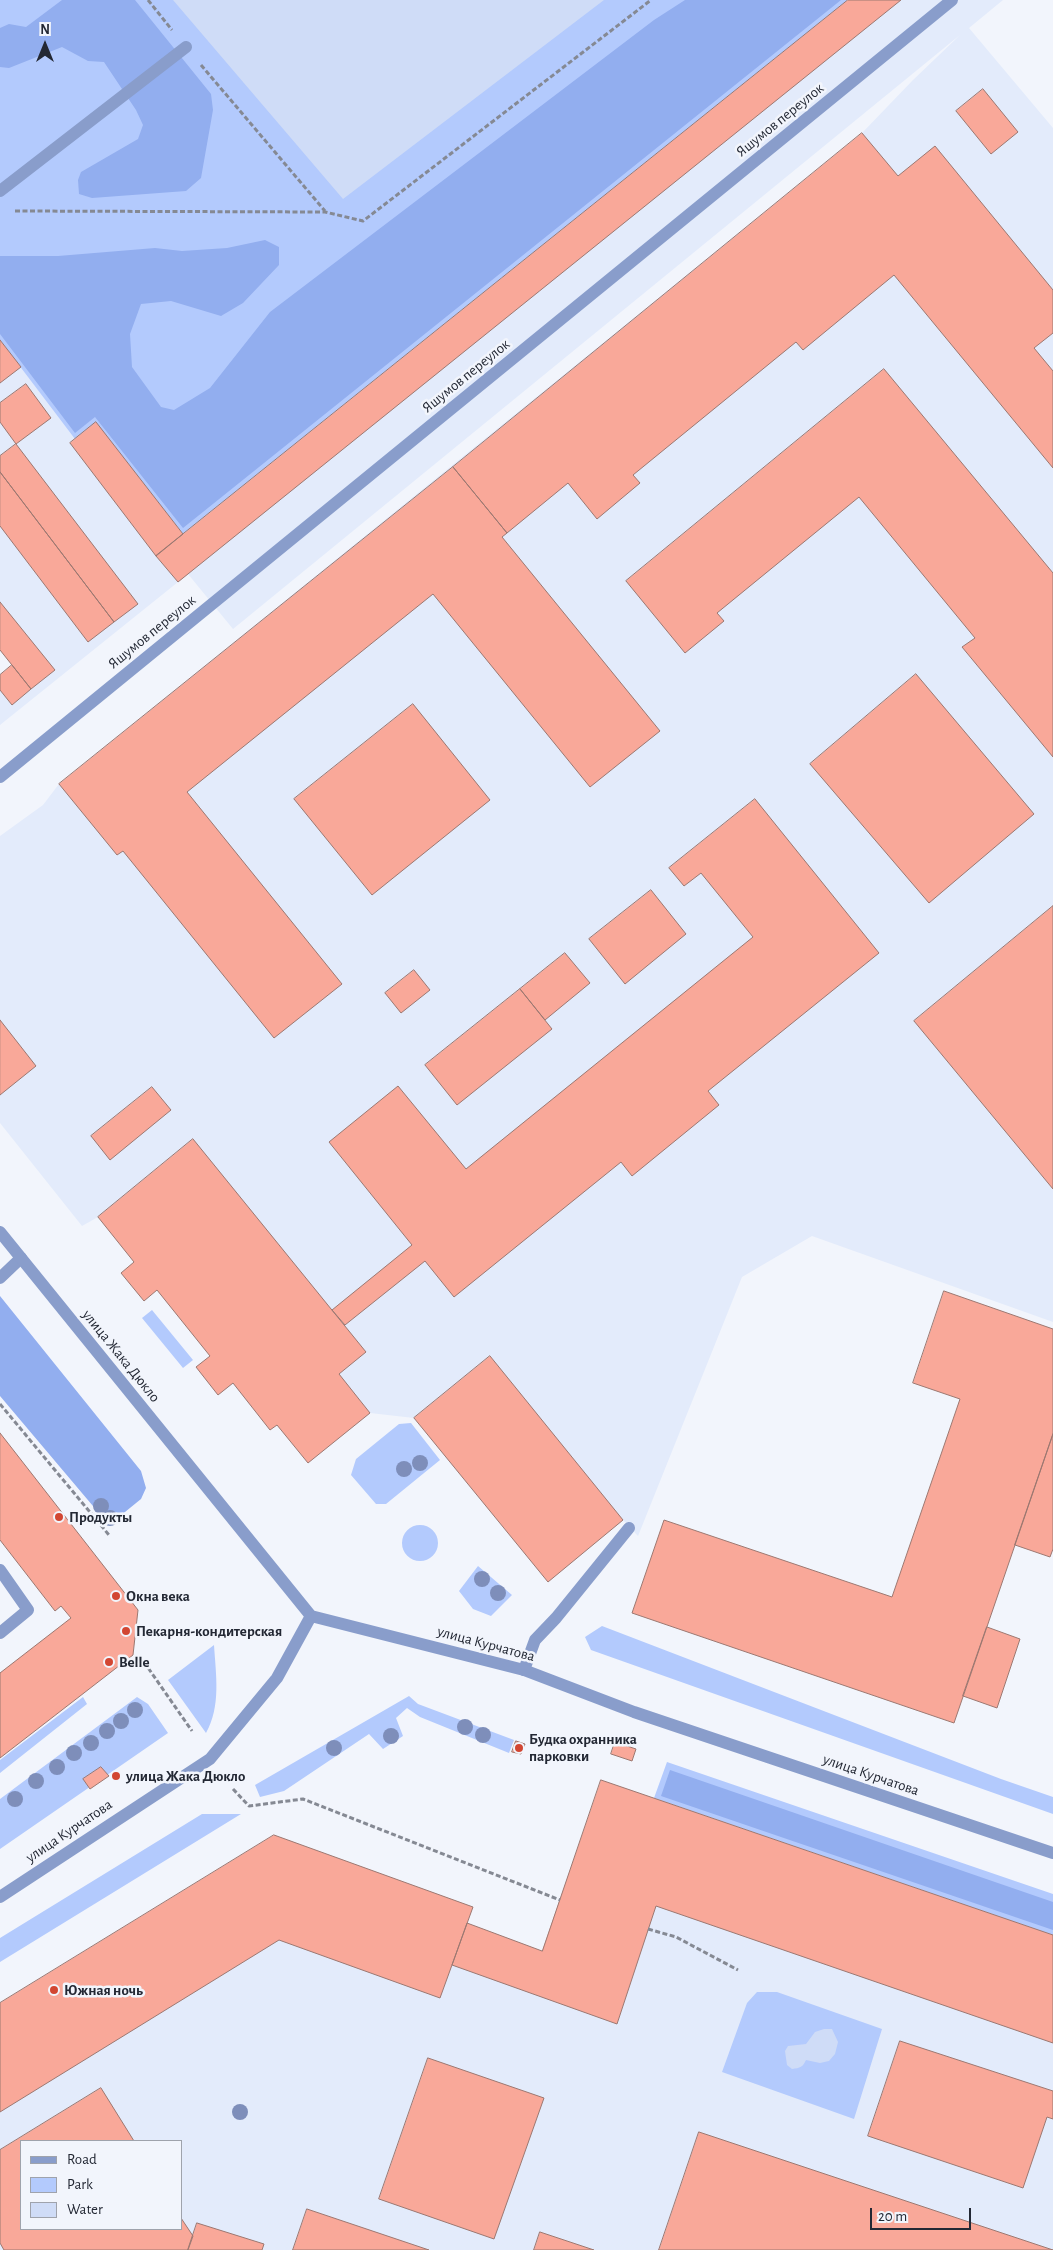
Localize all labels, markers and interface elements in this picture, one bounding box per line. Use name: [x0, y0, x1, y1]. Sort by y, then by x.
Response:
north arrow: [20, 20, 70, 70]
text: N: [40, 23, 50, 37]
street label: Яшумов переулок: [733, 79, 827, 161]
street label: Яшумов переулок: [419, 335, 513, 417]
street label: Яшумов переулок: [105, 591, 199, 673]
street label: улица Жака Дюкло: [78, 1306, 164, 1406]
place label: Продукты: [69, 1508, 132, 1526]
marker: Продукты: [53, 1511, 65, 1523]
place label: Окна века: [126, 1587, 190, 1605]
marker: Окна века: [110, 1590, 122, 1602]
place label: Пекарня-кондитерская: [136, 1622, 282, 1640]
street label: улица Курчатова: [435, 1622, 537, 1666]
marker: Пекарня-кондитерская: [120, 1625, 132, 1637]
place label: Belle: [119, 1653, 150, 1671]
marker: Belle: [103, 1656, 115, 1668]
place label: Будка охранника парковки: [529, 1730, 637, 1765]
marker: Будка охранника парковки: [513, 1742, 525, 1754]
street label: улица Курчатова: [821, 1750, 921, 1800]
place label: улица Жака Дюкло: [126, 1767, 245, 1785]
marker: улица Жака Дюкло: [110, 1770, 122, 1782]
street label: улица Курчатова: [22, 1795, 116, 1867]
place label: Южная ночь: [64, 1981, 143, 1999]
marker: Южная ночь: [48, 1984, 60, 1996]
legend: [20, 2140, 182, 2230]
text: Road: [67, 2152, 97, 2167]
text: Park: [67, 2177, 93, 2192]
scale bar: [873, 2198, 974, 2230]
text: Water: [67, 2202, 103, 2217]
text: 20 m: [878, 2209, 907, 2224]

